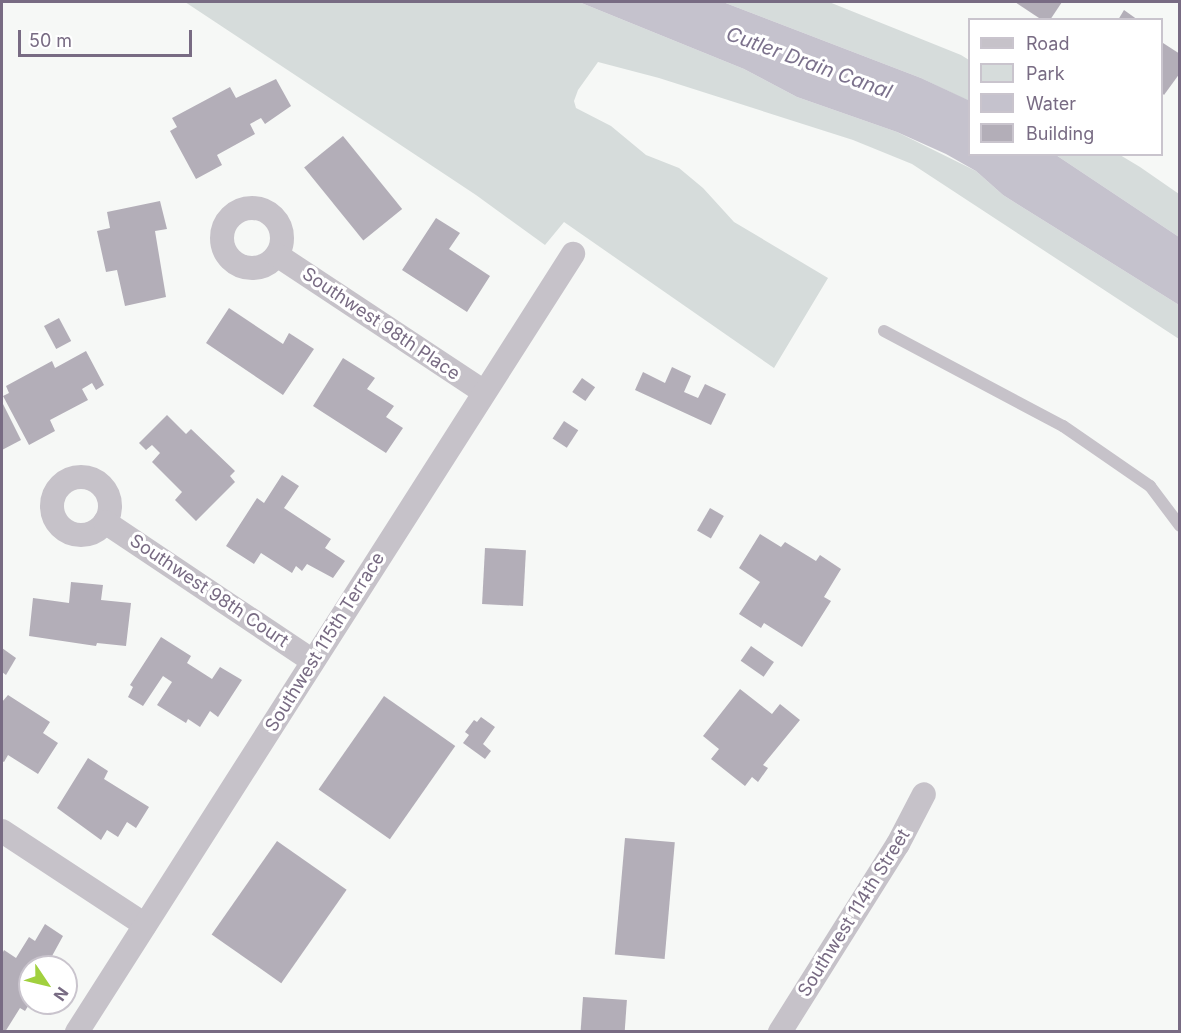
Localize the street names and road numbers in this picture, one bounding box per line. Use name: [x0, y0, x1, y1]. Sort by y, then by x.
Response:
street label: Southwest 98th Place: [298, 263, 464, 385]
street label: Southwest 98th Court: [126, 530, 292, 652]
street label: Southwest 115th Terrace: [261, 548, 389, 736]
street label: Southwest 114th Street: [794, 825, 914, 1001]

